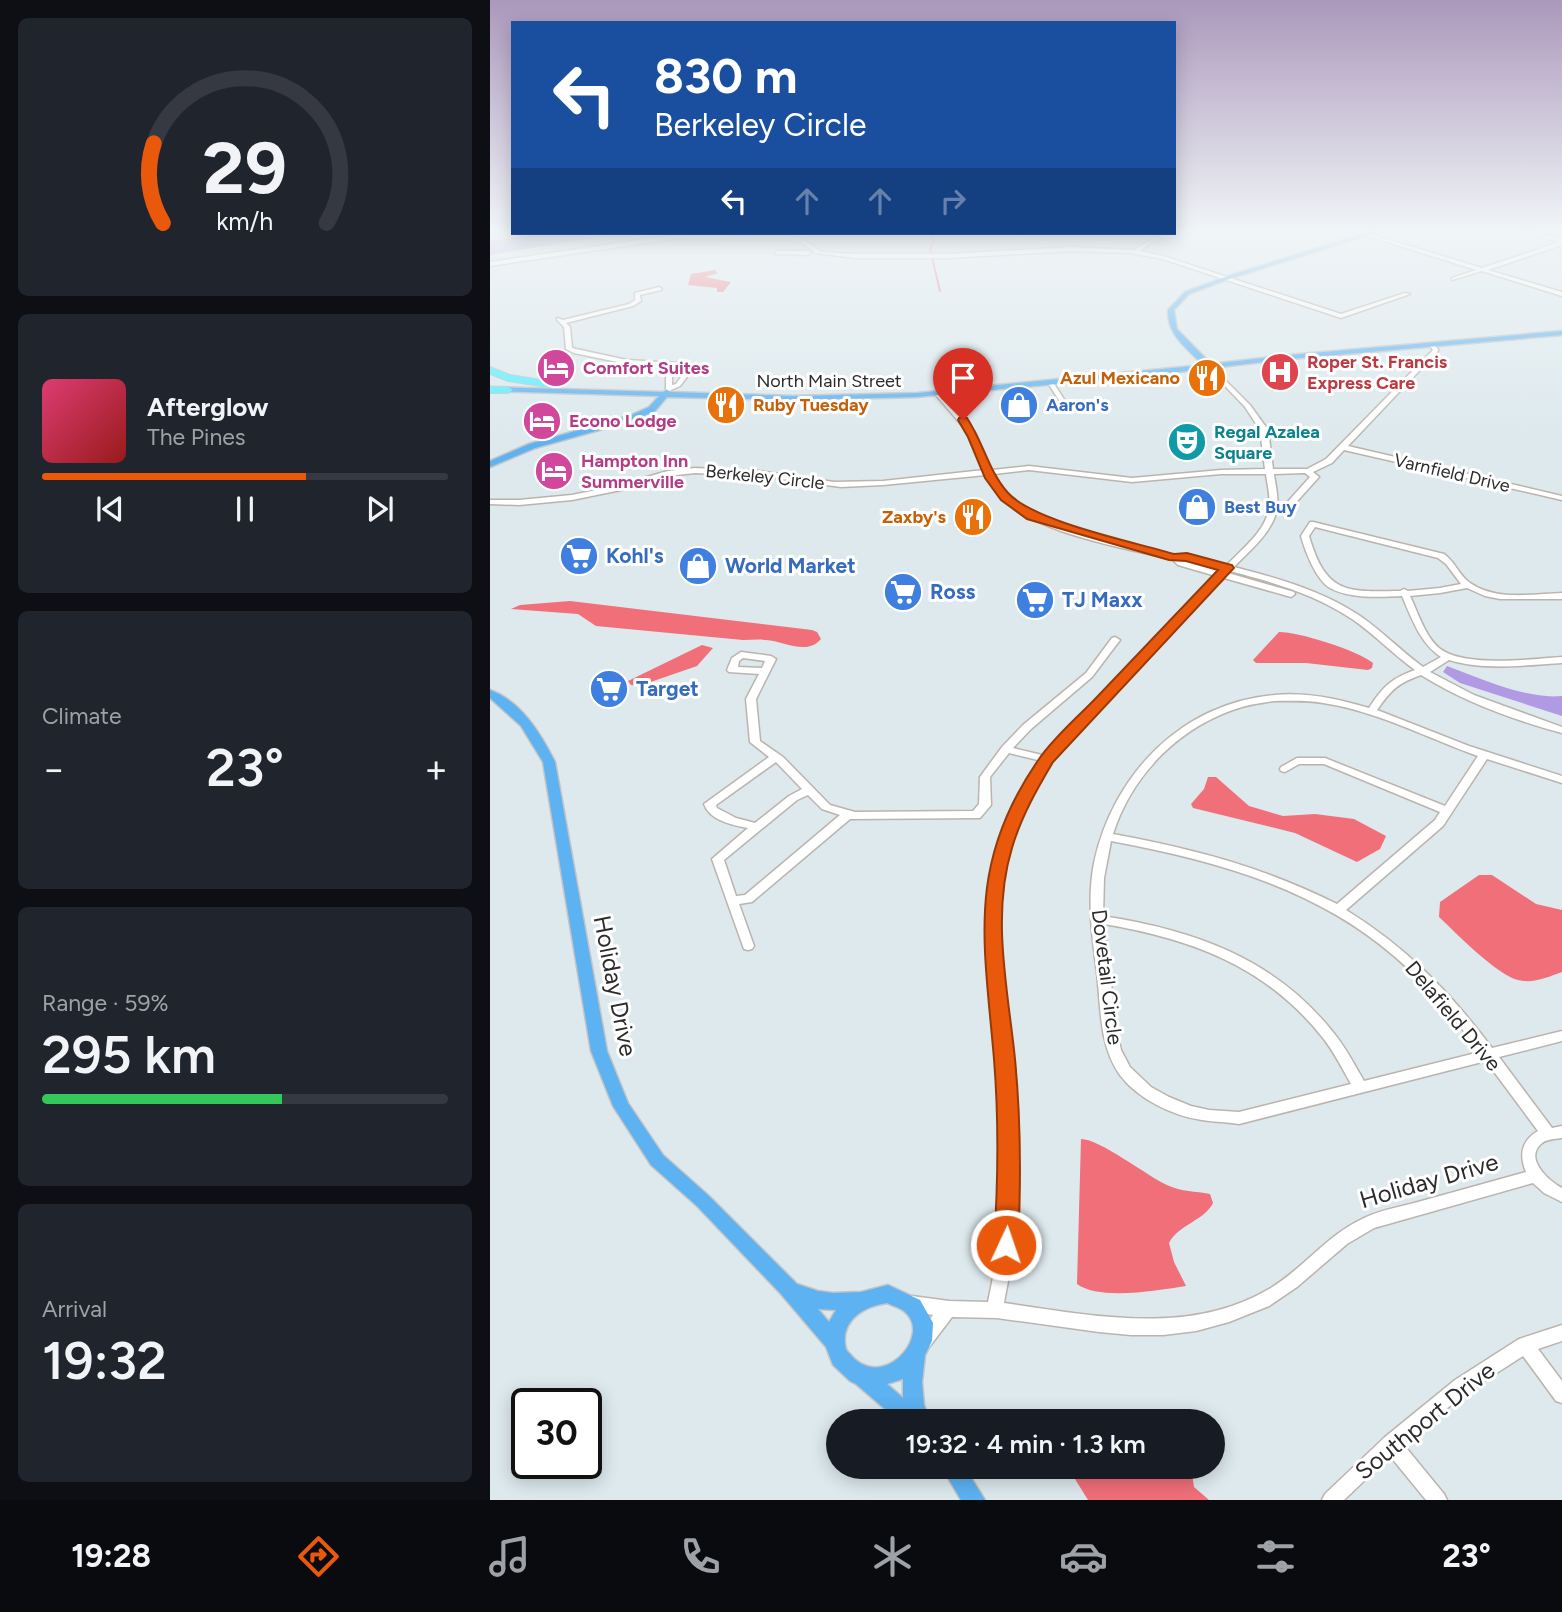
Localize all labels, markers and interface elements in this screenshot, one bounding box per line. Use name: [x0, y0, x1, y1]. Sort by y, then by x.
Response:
text: 830 m: [654, 46, 797, 105]
icon: left: [539, 49, 630, 140]
text: Berkeley Circle: [654, 106, 866, 144]
text: 29: [203, 125, 287, 212]
icon: left: [715, 182, 753, 220]
icon: ahead: [788, 182, 826, 220]
icon: ahead: [861, 182, 899, 220]
icon: right: [934, 182, 972, 220]
text: km/h: [216, 206, 274, 236]
hotel icon: Comfort Suites: [535, 347, 577, 389]
pin: [933, 348, 993, 420]
hospital icon: Roper St. Francis Express Care: [1259, 351, 1301, 393]
place label: Roper St. Francis Express Care: [1307, 351, 1448, 394]
place label: Comfort Suites: [583, 357, 710, 379]
restaurant icon: Azul Mexicano: [1186, 357, 1228, 399]
icon: arrive: [944, 359, 982, 397]
place label: Azul Mexicano: [1060, 367, 1180, 389]
street label: North Main Street: [756, 370, 902, 392]
restaurant icon: Ruby Tuesday: [705, 384, 747, 426]
shop icon: Aaron's: [998, 384, 1040, 426]
text: Afterglow: [147, 391, 269, 423]
place label: Ruby Tuesday: [753, 394, 869, 416]
place label: Aaron's: [1046, 394, 1109, 416]
hotel icon: Econo Lodge: [521, 400, 563, 442]
place label: Econo Lodge: [569, 410, 677, 432]
theatre icon: Regal Azalea Square: [1166, 421, 1208, 463]
place label: Regal Azalea Square: [1214, 421, 1320, 464]
text: The Pines: [147, 423, 246, 451]
street label: Varnfield Drive: [1392, 449, 1512, 497]
hotel icon: Hampton Inn Summerville: [533, 450, 575, 492]
place label: Hampton Inn Summerville: [581, 450, 688, 493]
street label: Berkeley Circle: [704, 460, 826, 494]
shop icon: Best Buy: [1176, 486, 1218, 528]
icon: previous: [91, 490, 129, 528]
icon: pause: [226, 490, 264, 528]
icon: next: [361, 490, 399, 528]
restaurant icon: Zaxby's: [952, 496, 994, 538]
place label: Best Buy: [1224, 496, 1297, 518]
place label: Zaxby's: [882, 506, 947, 528]
supermarket icon: Kohl's: [558, 535, 600, 577]
place label: Kohl's: [606, 543, 664, 568]
shop icon: World Market: [677, 545, 719, 587]
place label: World Market: [725, 553, 856, 578]
supermarket icon: Ross: [882, 571, 924, 613]
place label: Ross: [930, 579, 976, 604]
supermarket icon: TJ Maxx: [1014, 579, 1056, 621]
place label: TJ Maxx: [1062, 587, 1143, 612]
supermarket icon: Target: [588, 668, 630, 710]
place label: Target: [636, 676, 699, 701]
text: Climate: [42, 702, 121, 730]
text: 23°: [206, 737, 284, 799]
text: −: [42, 746, 66, 792]
text: +: [424, 746, 448, 792]
street label: Dovetail Circle: [1087, 908, 1128, 1046]
street label: Holiday Drive: [588, 913, 643, 1059]
street label: Delafield Drive: [1400, 956, 1507, 1076]
text: Range · 59%: [42, 989, 169, 1017]
text: 295 km: [42, 1024, 216, 1086]
street label: Holiday Drive: [1356, 1147, 1502, 1214]
position arrow: [969, 1208, 1043, 1282]
text: Arrival: [42, 1295, 107, 1323]
text: 19:32: [42, 1330, 167, 1392]
street label: Southport Drive: [1349, 1355, 1500, 1486]
speed limit sign: 30: [511, 1388, 602, 1479]
text: 19:32 · 4 min · 1.3 km: [905, 1428, 1146, 1460]
icon: directions: [294, 1532, 343, 1581]
icon: music: [485, 1532, 534, 1581]
icon: phone: [676, 1532, 725, 1581]
icon: climate: [868, 1532, 917, 1581]
icon: car: [1059, 1532, 1108, 1581]
icon: filters: [1251, 1532, 1300, 1581]
text: 19:28: [71, 1537, 151, 1575]
text: 23°: [1442, 1537, 1491, 1575]

